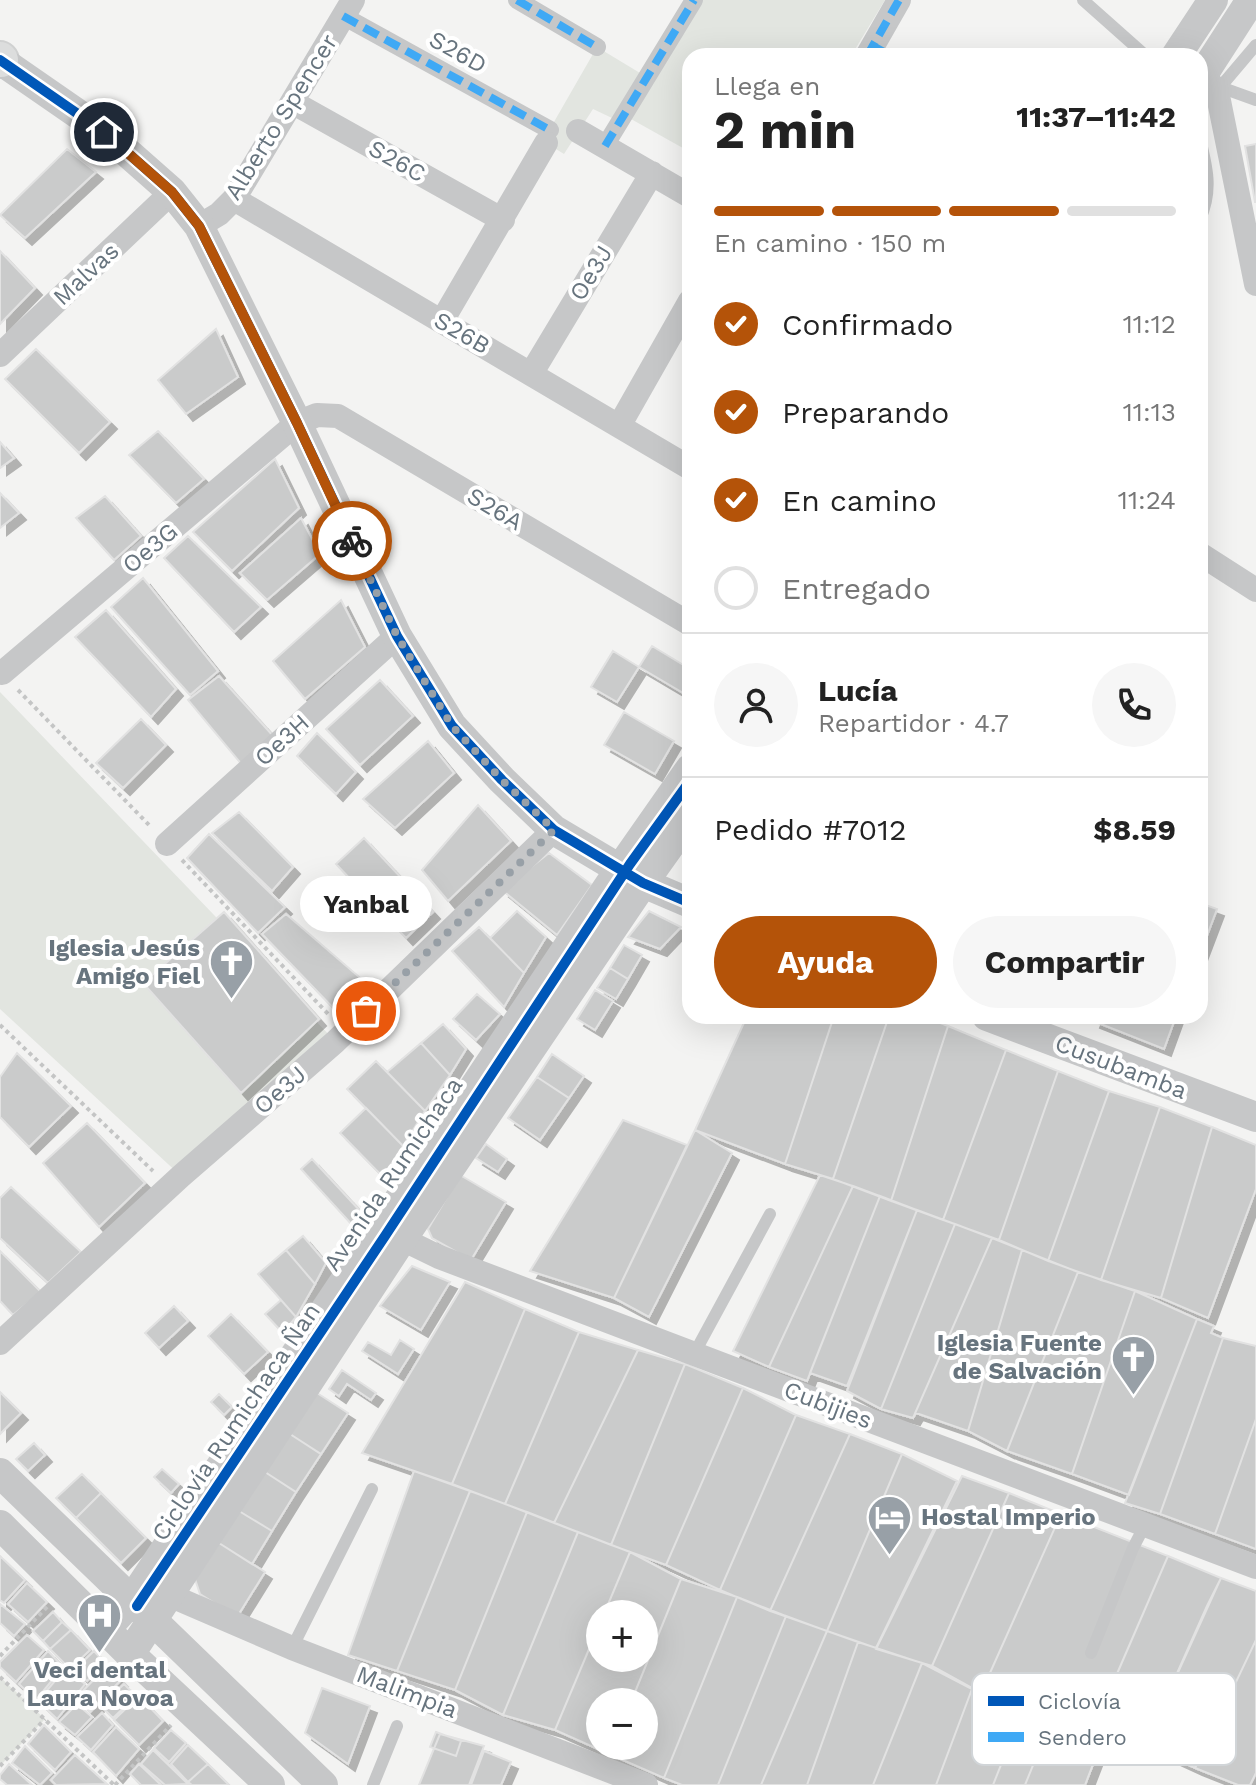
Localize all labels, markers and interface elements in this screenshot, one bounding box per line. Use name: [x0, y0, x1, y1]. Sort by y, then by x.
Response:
street label: S26D: [424, 25, 492, 79]
street label: Alberto Spencer: [219, 29, 343, 205]
text: Llega en: [714, 71, 820, 101]
pin: [70, 98, 138, 166]
text: 11:37–11:42: [1016, 99, 1176, 134]
text: 2 min: [714, 100, 856, 161]
icon: home: [82, 110, 126, 154]
street label: S26C: [364, 134, 430, 188]
text: En camino · 150 m: [714, 228, 946, 258]
street label: Malvas: [47, 237, 125, 311]
street label: Oe3J: [564, 240, 618, 306]
icon: check: [714, 302, 758, 346]
street label: S26B: [429, 306, 495, 360]
text: Confirmado: [782, 307, 953, 342]
text: 11:12: [1123, 309, 1176, 339]
icon: check: [714, 390, 758, 434]
text: Preparando: [782, 395, 949, 430]
text: 11:13: [1123, 397, 1176, 427]
icon: check: [714, 478, 758, 522]
street label: S26A: [462, 482, 528, 536]
text: En camino: [782, 483, 937, 518]
text: 11:24: [1118, 485, 1176, 515]
courier: [312, 501, 392, 581]
street label: Oe3G: [117, 517, 183, 579]
icon: bike: [330, 519, 374, 563]
text: Entregado: [782, 571, 931, 606]
button: person: [714, 663, 798, 747]
button: phone: [1092, 663, 1176, 747]
text: Lucía: [818, 673, 898, 708]
street label: Oe3H: [249, 708, 315, 772]
text: Repartidor · 4.7: [818, 708, 1009, 738]
text: Pedido #7012: [714, 812, 906, 847]
text: $8.59: [1093, 812, 1176, 847]
callout: Yanbal: [300, 875, 432, 931]
text: Yanbal: [323, 889, 409, 919]
button: Ayuda: [714, 916, 937, 1008]
button: Compartir: [953, 916, 1176, 1008]
place label: Iglesia Jesús Amigo Fiel: [48, 934, 200, 990]
church icon: Iglesia Jesús Amigo Fiel: [207, 938, 255, 1001]
pin: [332, 977, 400, 1045]
icon: bag: [344, 989, 388, 1033]
street label: Cusubamba: [1051, 1029, 1191, 1105]
street label: Oe3J: [248, 1060, 312, 1120]
street label: Avenida Rumichaca: [318, 1072, 468, 1276]
street label: Ciclovía Rumichaca Ñan: [146, 1298, 326, 1546]
place label: Iglesia Fuente de Salvación: [937, 1329, 1102, 1385]
church icon: Iglesia Fuente de Salvación: [1109, 1333, 1157, 1396]
street label: Cubijies: [780, 1375, 876, 1435]
hotel icon: Hostal Imperio: [866, 1493, 914, 1556]
place label: Hostal Imperio: [921, 1503, 1096, 1531]
hospital icon: Veci dental Laura Novoa: [76, 1592, 124, 1655]
map controls: [586, 1600, 658, 1760]
button: +: [586, 1600, 658, 1672]
place label: Veci dental Laura Novoa: [26, 1656, 174, 1712]
street label: Malimpia: [353, 1660, 461, 1724]
legend: [972, 1673, 1236, 1765]
button: −: [586, 1688, 658, 1760]
text: Ciclovía: [1038, 1689, 1121, 1714]
text: Sendero: [1038, 1725, 1127, 1750]

